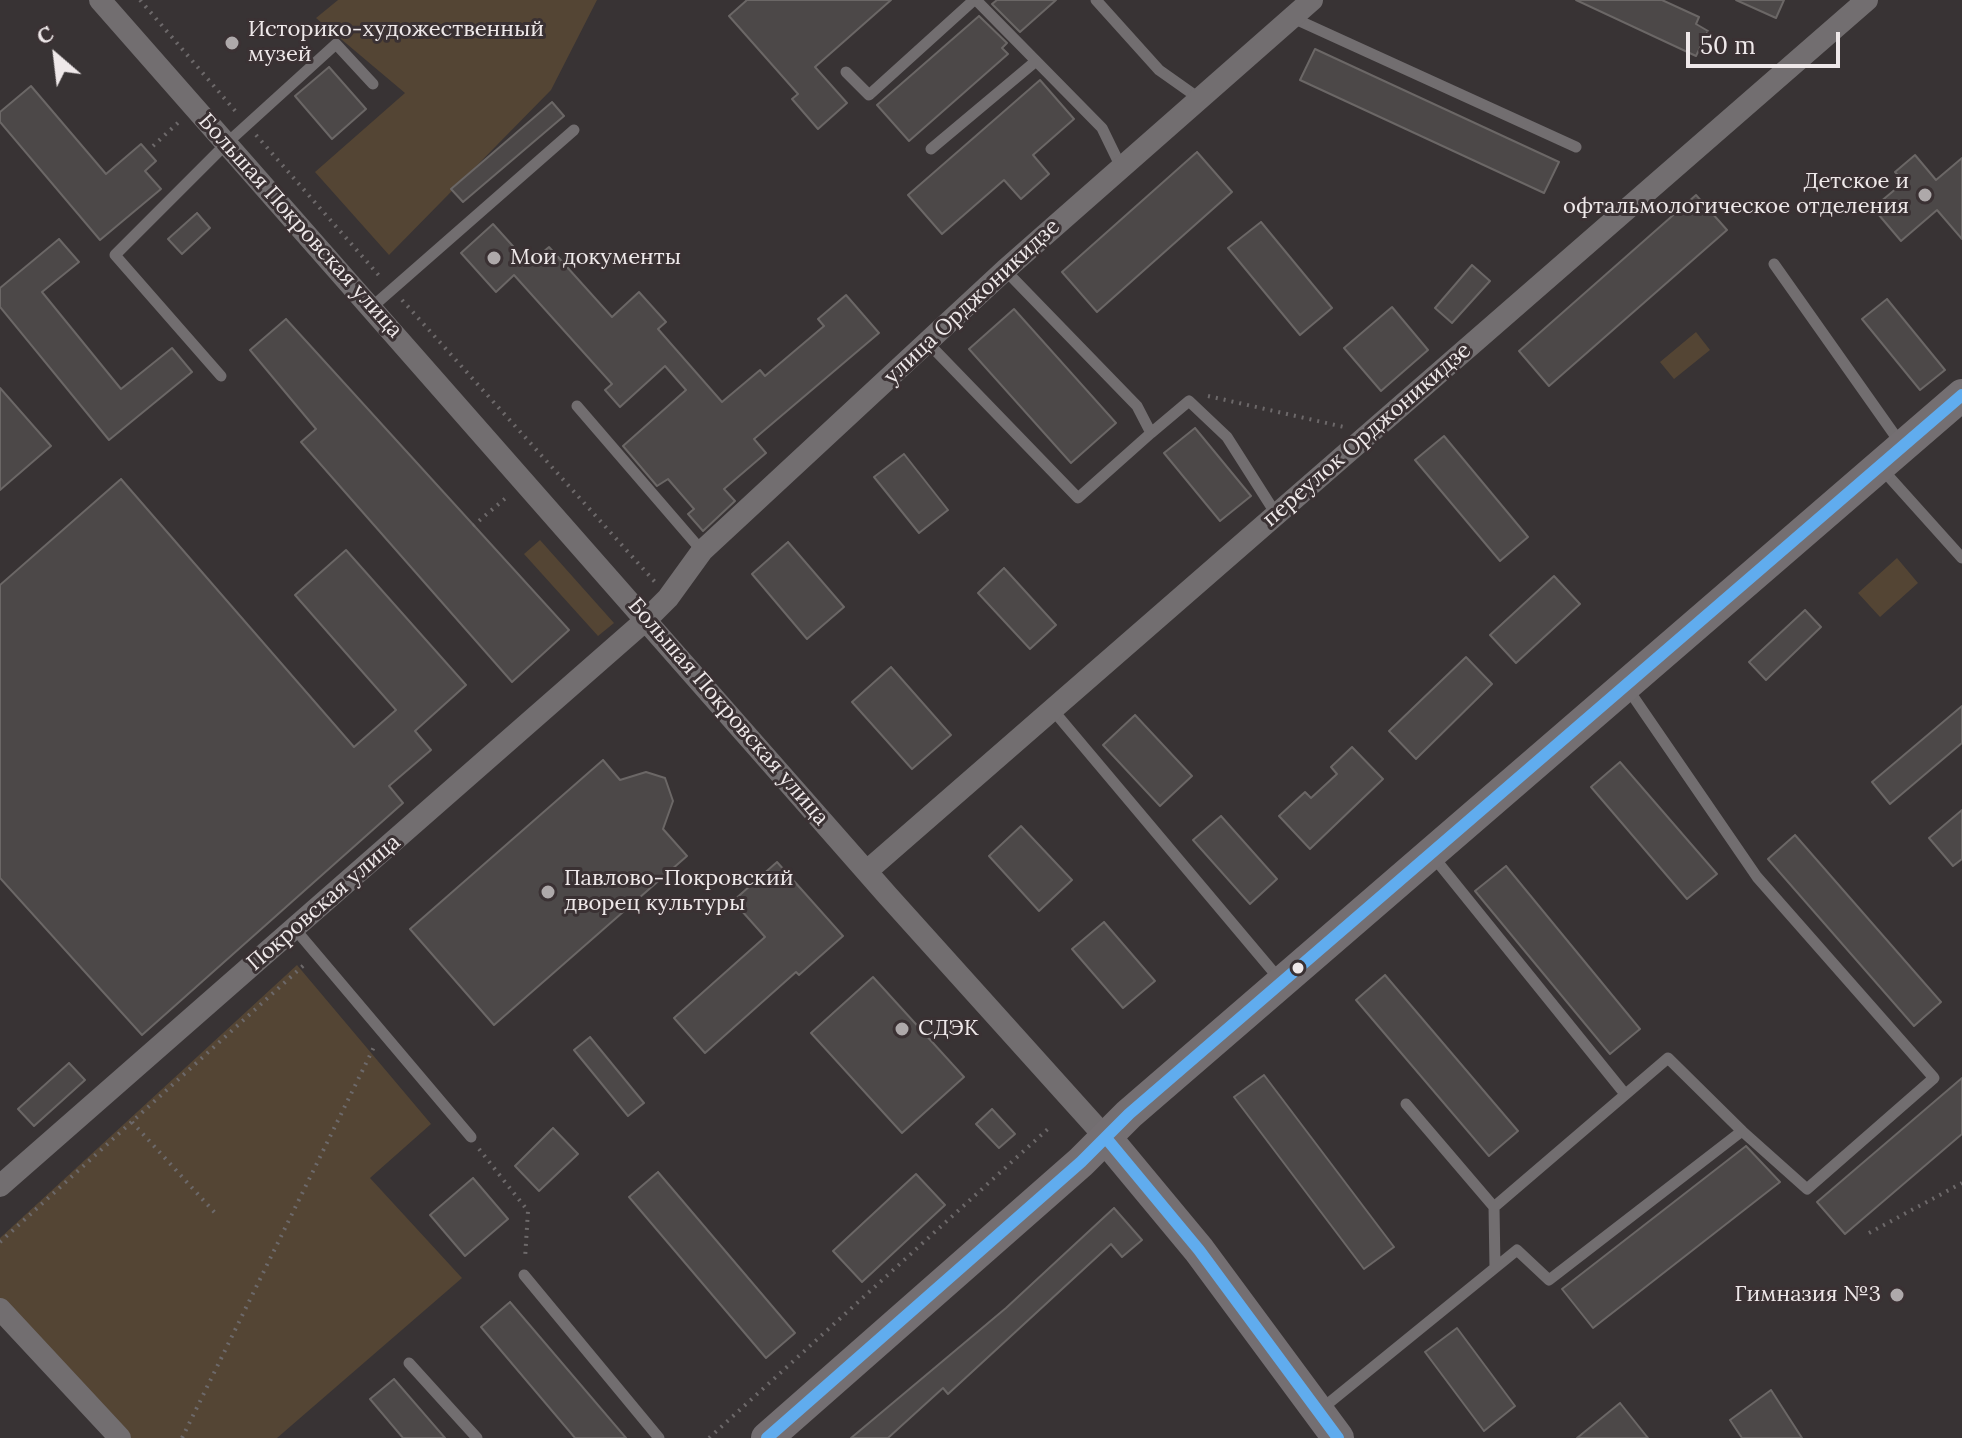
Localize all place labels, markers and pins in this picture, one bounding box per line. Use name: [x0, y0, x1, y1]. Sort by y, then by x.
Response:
place label: Историко-художественный музей: [248, 17, 544, 68]
marker: Историко-художественный музей: [223, 34, 241, 52]
place label: Детское и офтальмологическое отделения: [1563, 169, 1909, 220]
marker: Детское и офтальмологическое отделения: [1916, 186, 1934, 204]
place label: Мои документы: [510, 245, 681, 271]
marker: Мои документы: [485, 249, 503, 267]
place label: Павлово-Покровский дворец культуры: [564, 866, 794, 918]
marker: Павлово-Покровский дворец культуры: [539, 883, 557, 901]
unlabelled marker: [1290, 960, 1306, 976]
place label: СДЭК: [918, 1016, 979, 1042]
marker: СДЭК: [893, 1020, 911, 1038]
place label: Гимназия №3: [1735, 1282, 1881, 1308]
marker: Гимназия №3: [1888, 1286, 1906, 1304]

